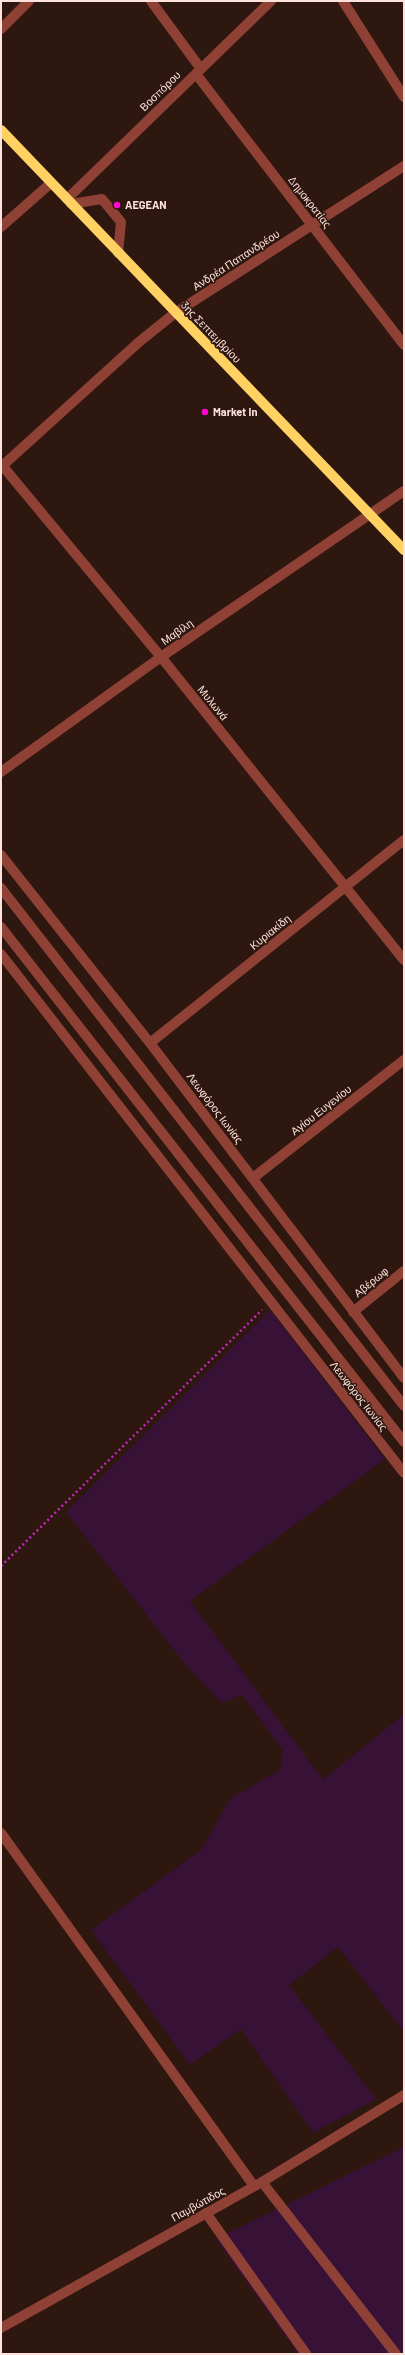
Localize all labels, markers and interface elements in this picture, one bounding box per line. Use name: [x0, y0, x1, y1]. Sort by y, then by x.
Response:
street label: Βοσπόρου: [136, 68, 183, 113]
street label: Δημοκρατίας: [286, 173, 335, 230]
place label: AEGEAN: [125, 198, 167, 211]
marker: AEGEAN: [112, 200, 122, 210]
street label: Ανδρέα Παπανδρέου: [190, 227, 282, 293]
street label: 3ης Σεπτεμβρίου: [179, 298, 244, 365]
place label: Market In: [213, 405, 257, 418]
marker: Market In: [200, 407, 210, 417]
street label: Μαβίλη: [158, 616, 195, 647]
street label: Μυλωνά: [195, 683, 232, 723]
street label: Κυριακίδη: [247, 911, 293, 952]
street label: Λεωφόρος Ιωνίας: [185, 1070, 246, 1146]
street label: Αγίου Ευγενίου: [288, 1082, 354, 1137]
street label: Αβέρωφ: [351, 1264, 391, 1299]
street label: Λεωφόρος Ιωνίας: [328, 1358, 391, 1433]
street label: Παμβώτιδος: [169, 2183, 227, 2224]

